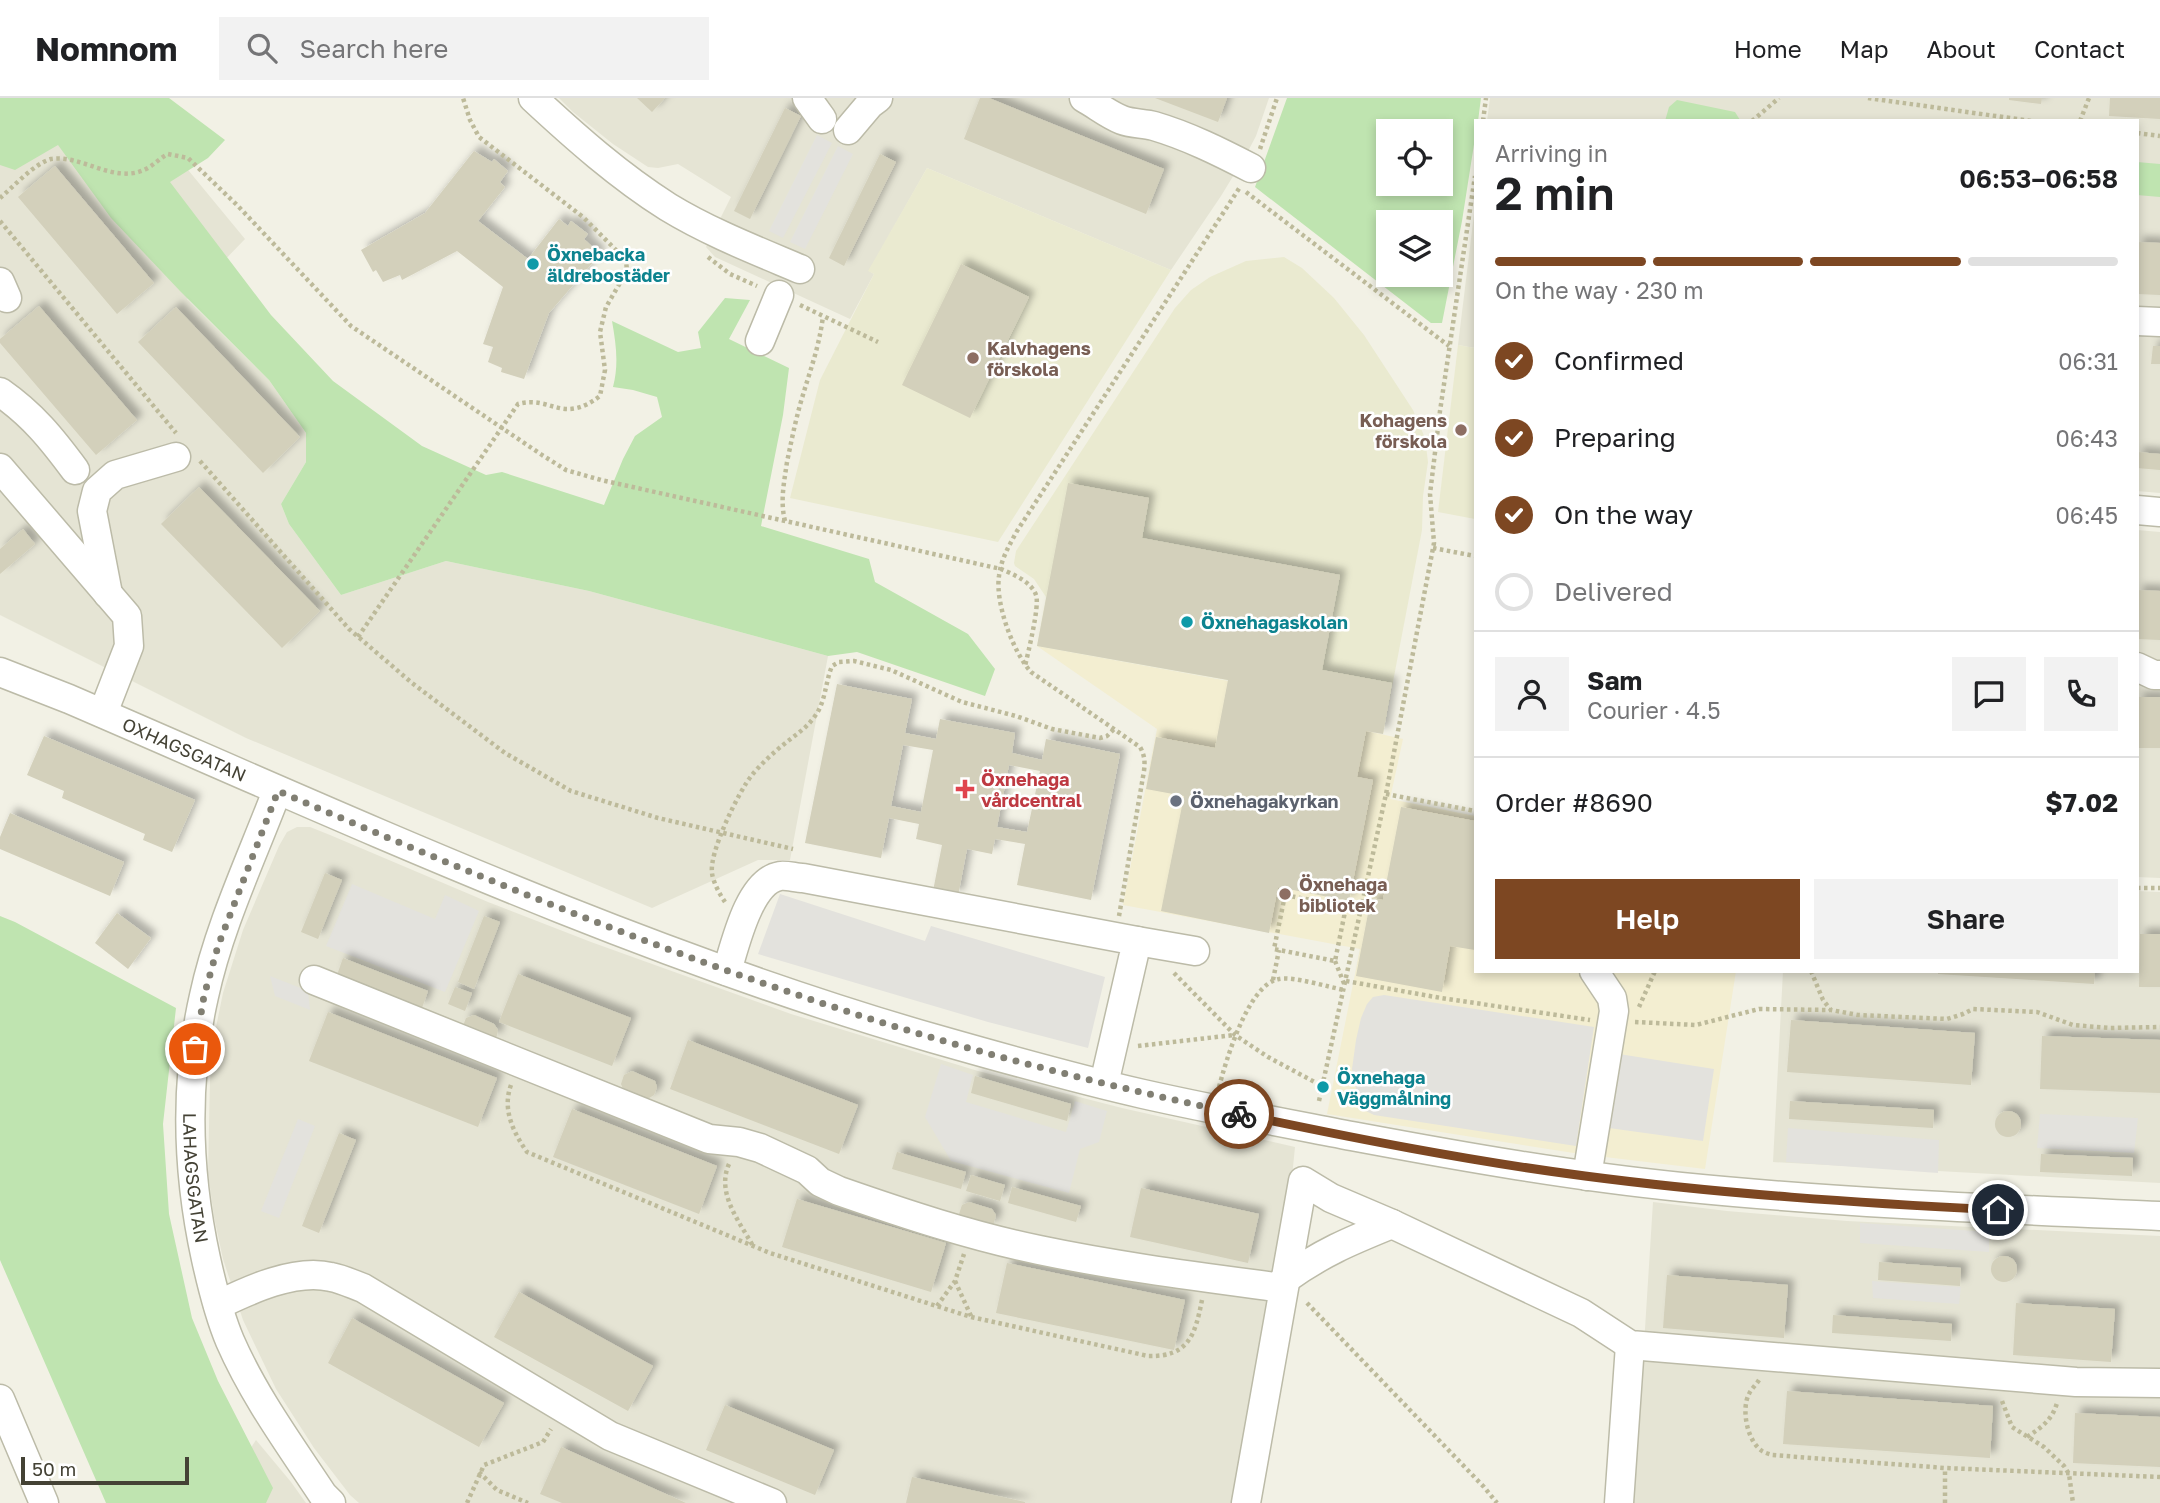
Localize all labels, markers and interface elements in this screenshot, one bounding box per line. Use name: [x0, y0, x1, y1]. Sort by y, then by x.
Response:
search box: [219, 17, 709, 80]
text: Nomnom: [35, 29, 177, 68]
icon: search: [243, 29, 281, 67]
text: Search here: [299, 33, 448, 64]
text: Home: [1734, 34, 1802, 63]
text: Map: [1840, 34, 1889, 63]
text: About: [1927, 34, 1996, 63]
text: Contact: [2034, 34, 2125, 63]
map controls: [1376, 119, 1453, 287]
button: locate: [1376, 119, 1453, 196]
text: Arriving in: [1495, 139, 1608, 167]
text: 06:53–06:58: [1959, 163, 2118, 194]
text: 2 min: [1495, 165, 1615, 220]
button: layers: [1376, 210, 1453, 287]
place label: Öxnebacka äldrebostäder: [547, 243, 670, 286]
marker: Öxnebacka äldrebostäder: [525, 256, 541, 272]
text: On the way · 230 m: [1495, 276, 1704, 304]
place label: Kalvhagens förskola: [987, 337, 1091, 380]
icon: check: [1495, 342, 1533, 380]
text: Confirmed: [1554, 345, 1684, 376]
text: 06:31: [2058, 347, 2118, 375]
marker: Kalvhagens förskola: [965, 350, 981, 366]
place label: Kohagens förskola: [1360, 409, 1447, 452]
icon: check: [1495, 419, 1533, 457]
marker: Kohagens förskola: [1453, 422, 1469, 438]
text: Preparing: [1554, 422, 1676, 453]
text: 06:43: [2055, 424, 2118, 452]
icon: check: [1495, 496, 1533, 534]
text: On the way: [1554, 499, 1693, 530]
text: 06:45: [2056, 501, 2118, 529]
text: Delivered: [1554, 576, 1673, 607]
place label: Öxnehagaskolan: [1201, 611, 1348, 633]
marker: Öxnehagaskolan: [1179, 614, 1195, 630]
button: person: [1495, 657, 1569, 731]
button: chat: [1952, 657, 2026, 731]
button: phone: [2044, 657, 2118, 731]
text: Sam: [1587, 665, 1642, 696]
text: Courier · 4.5: [1587, 696, 1720, 724]
street label: OXHAGSGATAN: [119, 712, 250, 786]
place label: Öxnehaga vårdcentral: [981, 768, 1082, 811]
marker: Öxnehaga vårdcentral: [955, 779, 975, 799]
text: Order #8690: [1495, 787, 1653, 818]
text: $7.02: [2045, 787, 2118, 818]
place label: Öxnehagakyrkan: [1190, 790, 1339, 812]
marker: Öxnehagakyrkan: [1168, 793, 1184, 809]
place label: Öxnehaga bibliotek: [1299, 873, 1387, 916]
button: Help: [1495, 879, 1800, 959]
button: Share: [1814, 879, 2118, 959]
marker: Öxnehaga bibliotek: [1277, 886, 1293, 902]
pin: [165, 1019, 225, 1079]
icon: bag: [176, 1030, 214, 1068]
place label: Öxnehaga Väggmålning: [1337, 1066, 1451, 1109]
courier: [1204, 1079, 1274, 1149]
marker: Öxnehaga Väggmålning: [1315, 1079, 1331, 1095]
icon: bike: [1220, 1095, 1258, 1133]
street label: LAHAGSGATAN: [179, 1113, 213, 1245]
pin: [1968, 1180, 2028, 1240]
icon: home: [1979, 1191, 2017, 1229]
scale bar: [21, 1454, 189, 1486]
text: 50 m: [32, 1457, 76, 1480]

